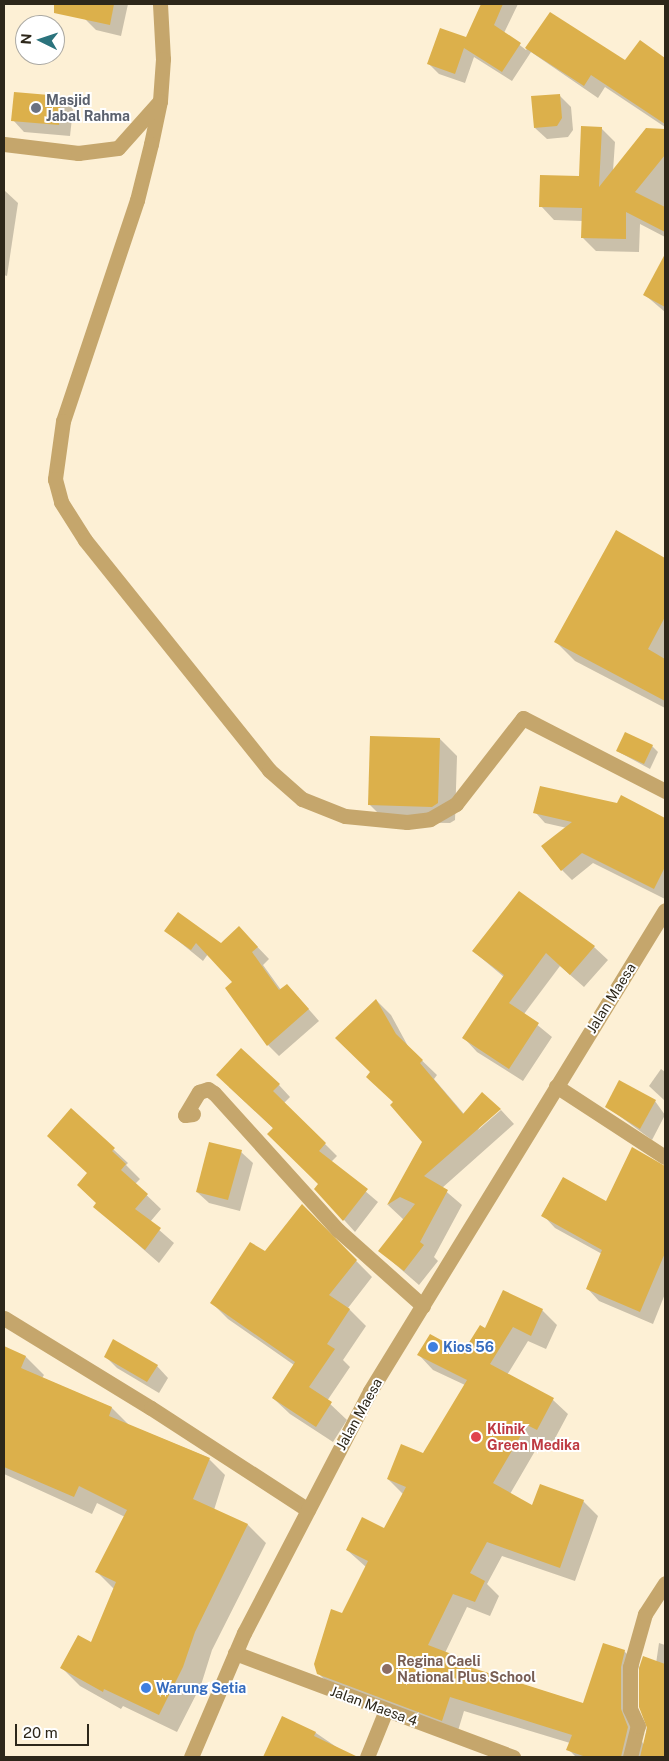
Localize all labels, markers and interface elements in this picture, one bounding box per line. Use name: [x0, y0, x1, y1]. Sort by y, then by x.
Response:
north arrow: [15, 15, 65, 65]
text: N: [18, 33, 34, 45]
place label: Masjid Jabal Rahma: [46, 92, 130, 124]
marker: Masjid Jabal Rahma: [30, 102, 42, 114]
street label: Jalan Maesa: [583, 960, 639, 1036]
place label: Kios 56: [443, 1339, 494, 1355]
marker: Kios 56: [427, 1341, 439, 1353]
street label: Jalan Maesa: [332, 1375, 386, 1453]
place label: Klinik Green Medika: [487, 1421, 580, 1454]
marker: Klinik Green Medika: [469, 1430, 483, 1444]
place label: Regina Caeli National Plus School: [397, 1653, 536, 1685]
marker: Regina Caeli National Plus School: [381, 1663, 393, 1675]
place label: Warung Setia: [156, 1680, 246, 1696]
marker: Warung Setia: [140, 1682, 152, 1694]
street label: Jalan Maesa 4: [328, 1682, 420, 1730]
scale bar: [18, 1714, 91, 1746]
text: 20 m: [23, 1724, 58, 1741]

